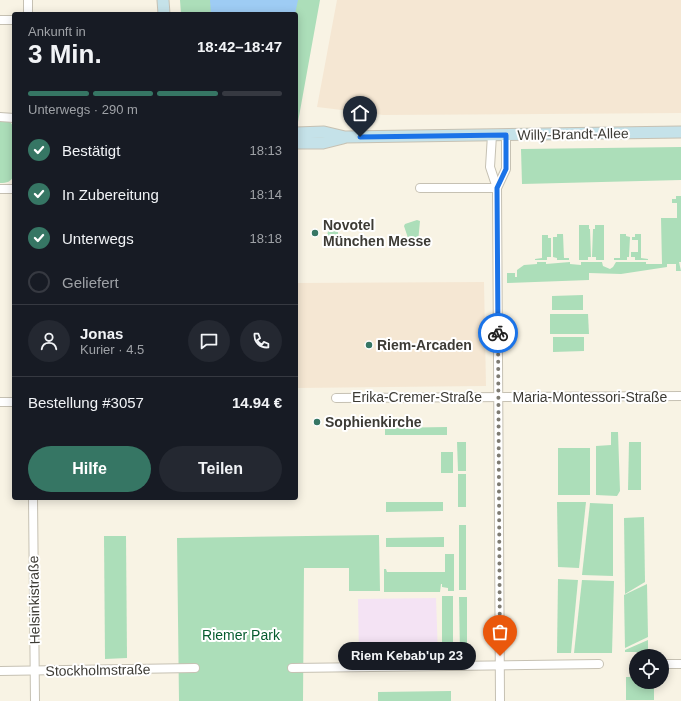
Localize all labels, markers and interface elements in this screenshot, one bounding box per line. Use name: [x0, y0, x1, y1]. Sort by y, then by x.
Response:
text: Ankunft in: [28, 24, 86, 39]
text: 18:42–18:47: [197, 38, 282, 55]
text: 3 Min.: [28, 39, 102, 69]
pin: [343, 96, 377, 137]
text: Unterwegs · 290 m: [28, 102, 138, 117]
icon: home: [349, 102, 371, 124]
street label: Willy-Brandt-Allee: [517, 125, 629, 143]
icon: check: [28, 139, 50, 161]
text: Bestätigt: [62, 142, 120, 159]
text: 18:13: [249, 143, 282, 158]
icon: check: [28, 183, 50, 205]
text: In Zubereitung: [62, 186, 159, 203]
text: 18:14: [249, 187, 282, 202]
place label: Novotel München Messe: [323, 217, 431, 249]
icon: check: [28, 227, 50, 249]
marker: Novotel München Messe: [310, 228, 320, 238]
text: Unterwegs: [62, 230, 134, 247]
text: 18:18: [249, 231, 282, 246]
text: Geliefert: [62, 274, 119, 291]
courier: [478, 313, 518, 353]
button: person: [28, 320, 70, 362]
button: chat: [188, 320, 230, 362]
button: phone: [240, 320, 282, 362]
icon: bike: [487, 322, 509, 344]
text: Jonas: [80, 325, 123, 342]
place label: Riem-Arcaden: [377, 337, 472, 353]
marker: Riem-Arcaden: [364, 340, 374, 350]
text: Kurier · 4.5: [80, 342, 144, 357]
street label: Erika-Cremer-Straße: [352, 389, 482, 405]
street label: Maria-Montessori-Straße: [513, 389, 668, 405]
text: Bestellung #3057: [28, 394, 144, 411]
text: 14.94 €: [232, 394, 282, 411]
place label: Sophienkirche: [325, 414, 422, 430]
marker: Sophienkirche: [312, 417, 322, 427]
button: Hilfe: [28, 446, 151, 492]
button: Teilen: [159, 446, 282, 492]
street label: Helsinkistraße: [25, 555, 43, 644]
pin: [483, 615, 517, 656]
icon: bag: [489, 621, 511, 643]
park label: Riemer Park: [202, 627, 281, 643]
callout: Riem Kebab'up 23: [338, 642, 476, 670]
text: Riem Kebab'up 23: [351, 648, 463, 663]
map controls: [629, 649, 669, 689]
button: locate: [629, 649, 669, 689]
street label: Stockholmstraße: [45, 661, 151, 679]

